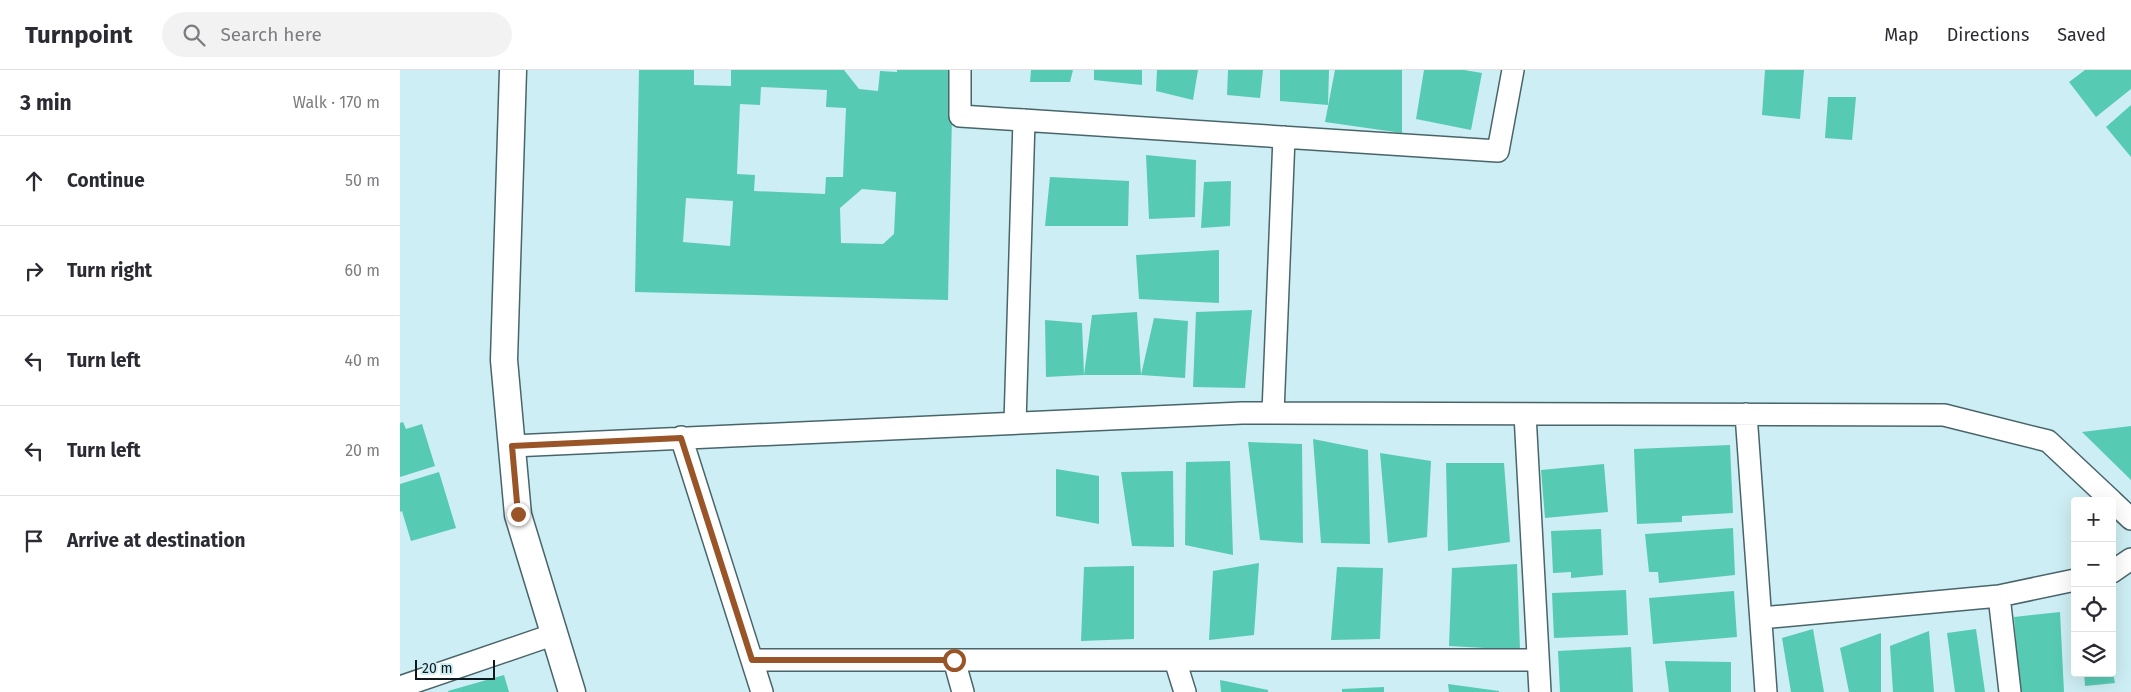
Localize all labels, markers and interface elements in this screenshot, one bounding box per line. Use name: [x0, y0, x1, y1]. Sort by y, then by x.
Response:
search box: [162, 12, 512, 57]
text: Turnpoint: [25, 21, 132, 49]
icon: search: [180, 21, 208, 49]
text: Search here: [220, 23, 322, 46]
text: Map: [1884, 24, 1919, 46]
text: Directions: [1947, 24, 2029, 46]
text: Saved: [2057, 24, 2106, 46]
text: 3 min: [20, 90, 72, 116]
text: Walk · 170 m: [293, 93, 380, 112]
icon: ahead: [20, 167, 48, 195]
text: Continue: [67, 169, 145, 192]
text: 50 m: [345, 171, 380, 190]
icon: right: [20, 257, 48, 285]
text: Turn right: [67, 259, 152, 282]
text: 60 m: [345, 261, 380, 280]
icon: left: [20, 347, 48, 375]
text: Turn left: [67, 349, 141, 372]
text: 40 m: [345, 351, 380, 370]
icon: left: [20, 437, 48, 465]
text: Turn left: [67, 439, 141, 462]
text: 20 m: [345, 441, 380, 460]
map controls: [2071, 497, 2116, 677]
button: +: [2071, 497, 2116, 542]
route end: [507, 503, 530, 526]
icon: arrive: [20, 527, 48, 555]
text: Arrive at destination: [67, 529, 246, 552]
button: −: [2071, 542, 2116, 587]
button: locate: [2071, 587, 2116, 632]
button: layers: [2071, 632, 2116, 677]
route start: [943, 649, 966, 672]
scale bar: [415, 657, 495, 680]
text: 20 m: [422, 660, 452, 677]

